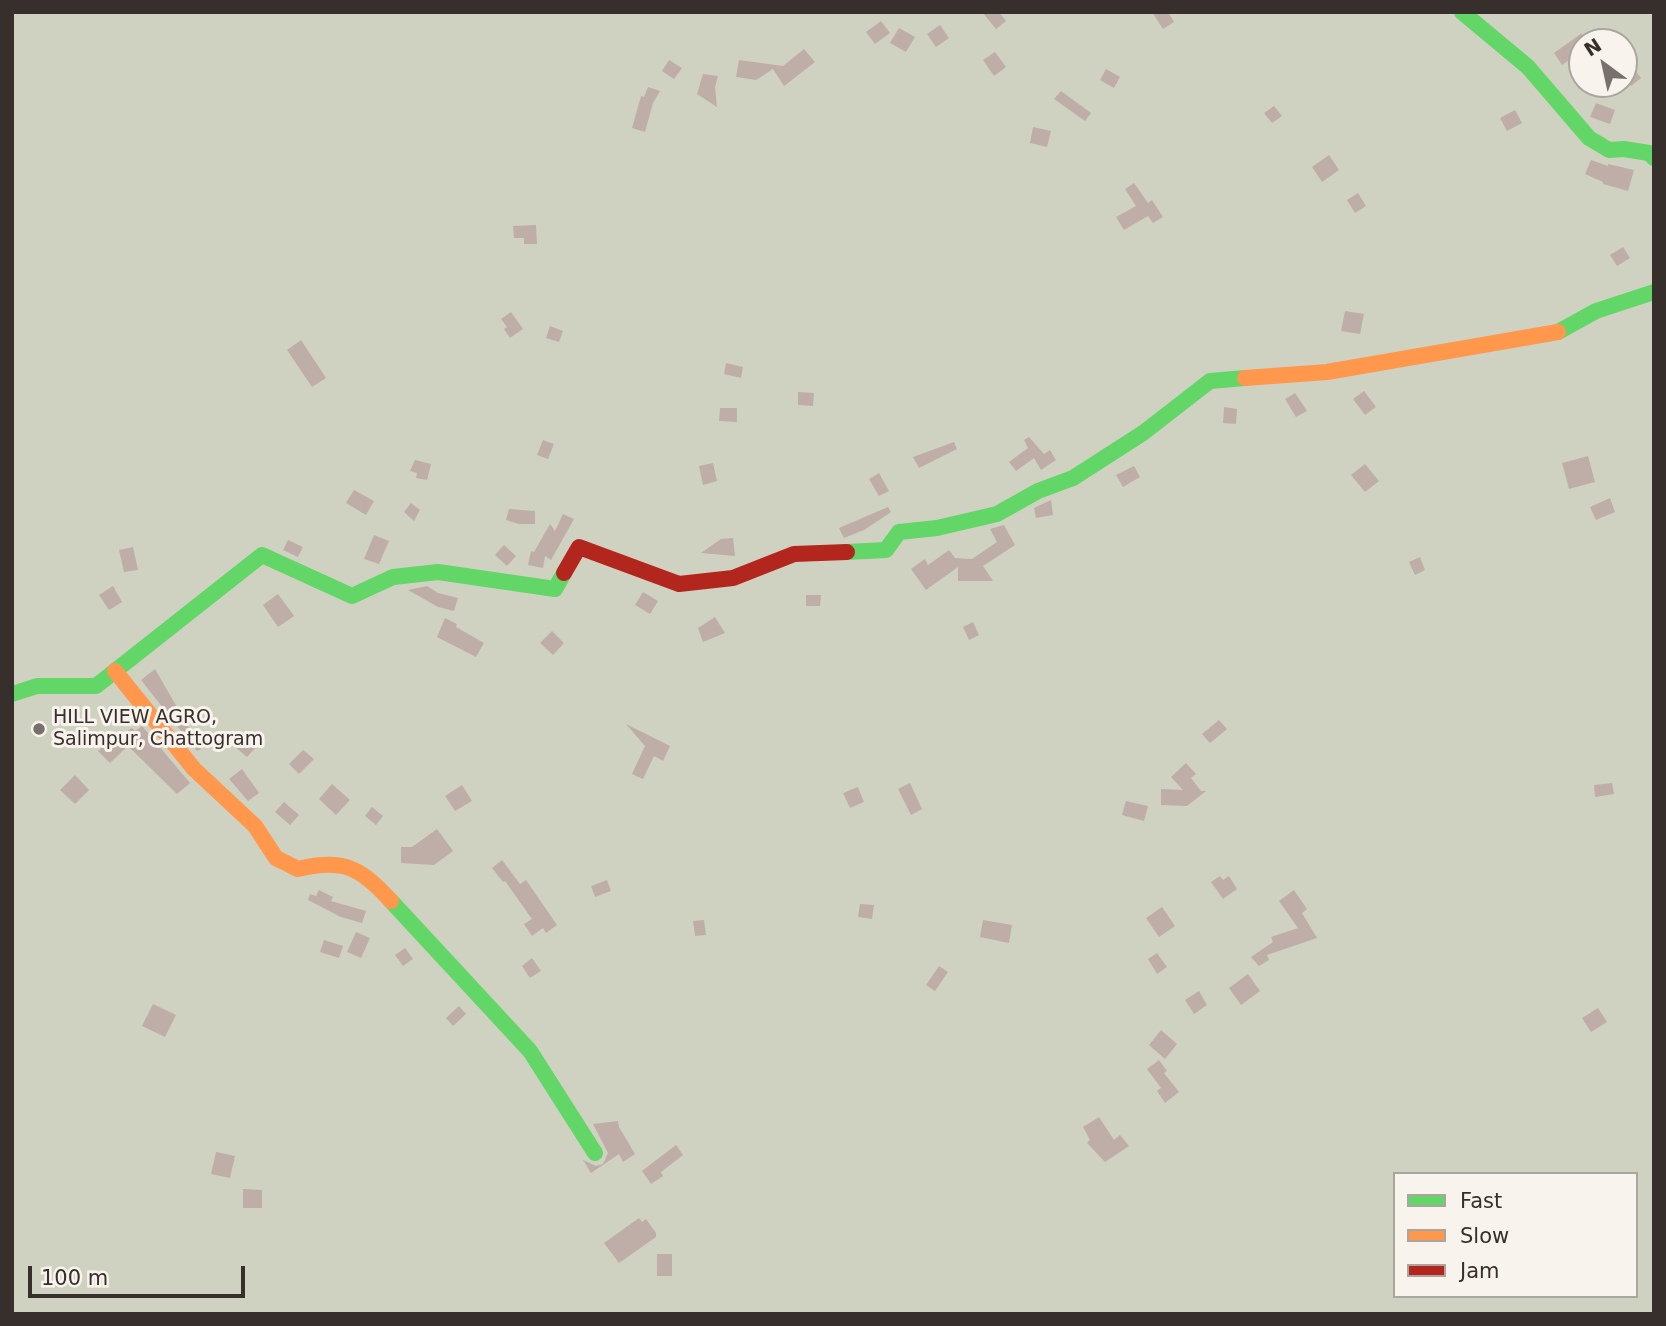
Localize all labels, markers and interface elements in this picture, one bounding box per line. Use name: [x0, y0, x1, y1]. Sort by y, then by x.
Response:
north arrow: [1568, 28, 1638, 98]
text: N: [1580, 34, 1605, 61]
place label: HILL VIEW AGRO, Salimpur, Chattogram: [53, 707, 263, 751]
marker: HILL VIEW AGRO, Salimpur, Chattogram: [31, 721, 47, 737]
legend: [1393, 1172, 1638, 1298]
text: Fast: [1460, 1189, 1502, 1213]
text: Slow: [1460, 1224, 1509, 1248]
scale bar: [32, 1252, 248, 1296]
text: Jam: [1460, 1259, 1500, 1283]
text: 100 m: [41, 1266, 108, 1290]

